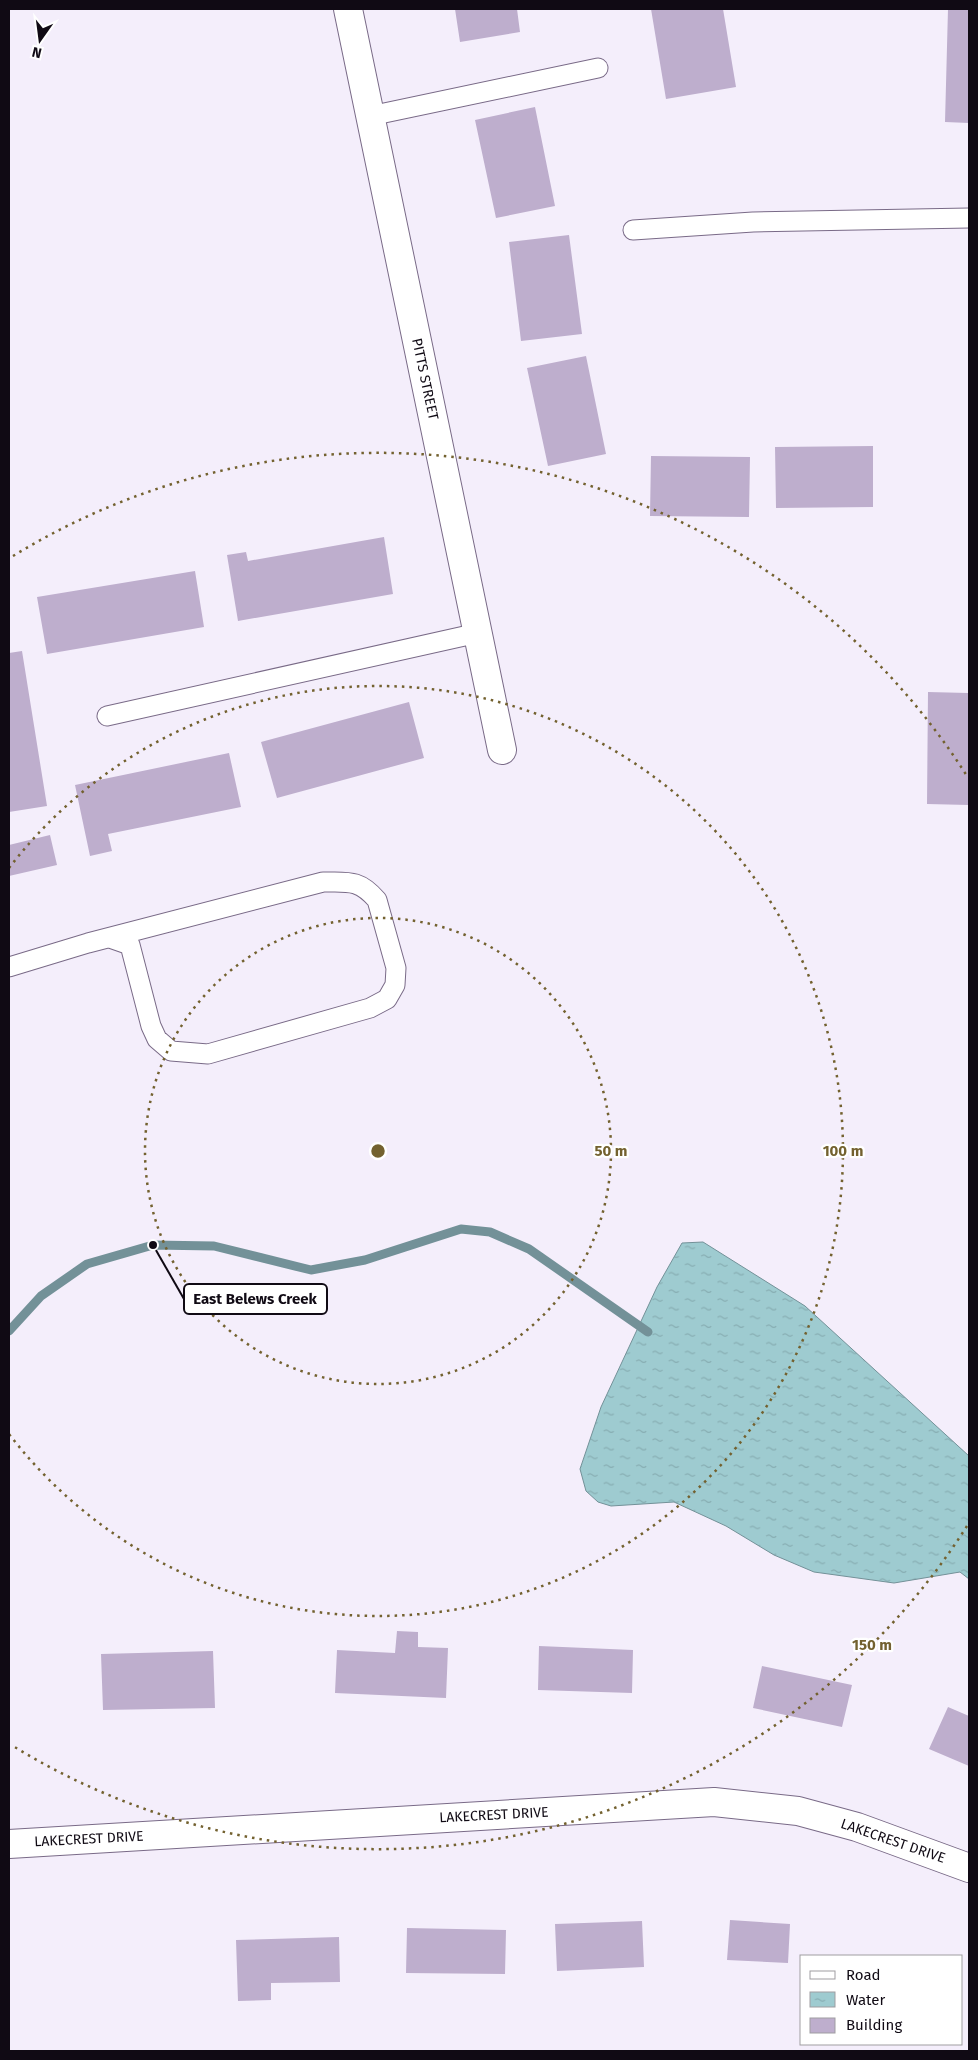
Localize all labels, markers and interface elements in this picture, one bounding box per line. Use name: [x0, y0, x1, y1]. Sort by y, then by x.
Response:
north arrow: [15, 15, 65, 65]
text: N: [30, 43, 44, 62]
street label: PITTS STREET: [408, 337, 442, 422]
centre of rings: [369, 1142, 387, 1160]
text: 50 m: [594, 1142, 628, 1160]
text: 100 m: [823, 1142, 863, 1160]
callout: East Belews Creek: [184, 1284, 327, 1314]
text: East Belews Creek: [193, 1290, 317, 1308]
text: 150 m: [852, 1636, 892, 1654]
street label: LAKECREST DRIVE: [439, 1804, 549, 1826]
street label: LAKECREST DRIVE: [839, 1815, 947, 1867]
street label: LAKECREST DRIVE: [34, 1828, 144, 1850]
legend: [800, 1955, 963, 2045]
text: Road: [846, 1966, 881, 1984]
text: Water: [846, 1991, 885, 2009]
text: Building: [846, 2016, 902, 2034]

